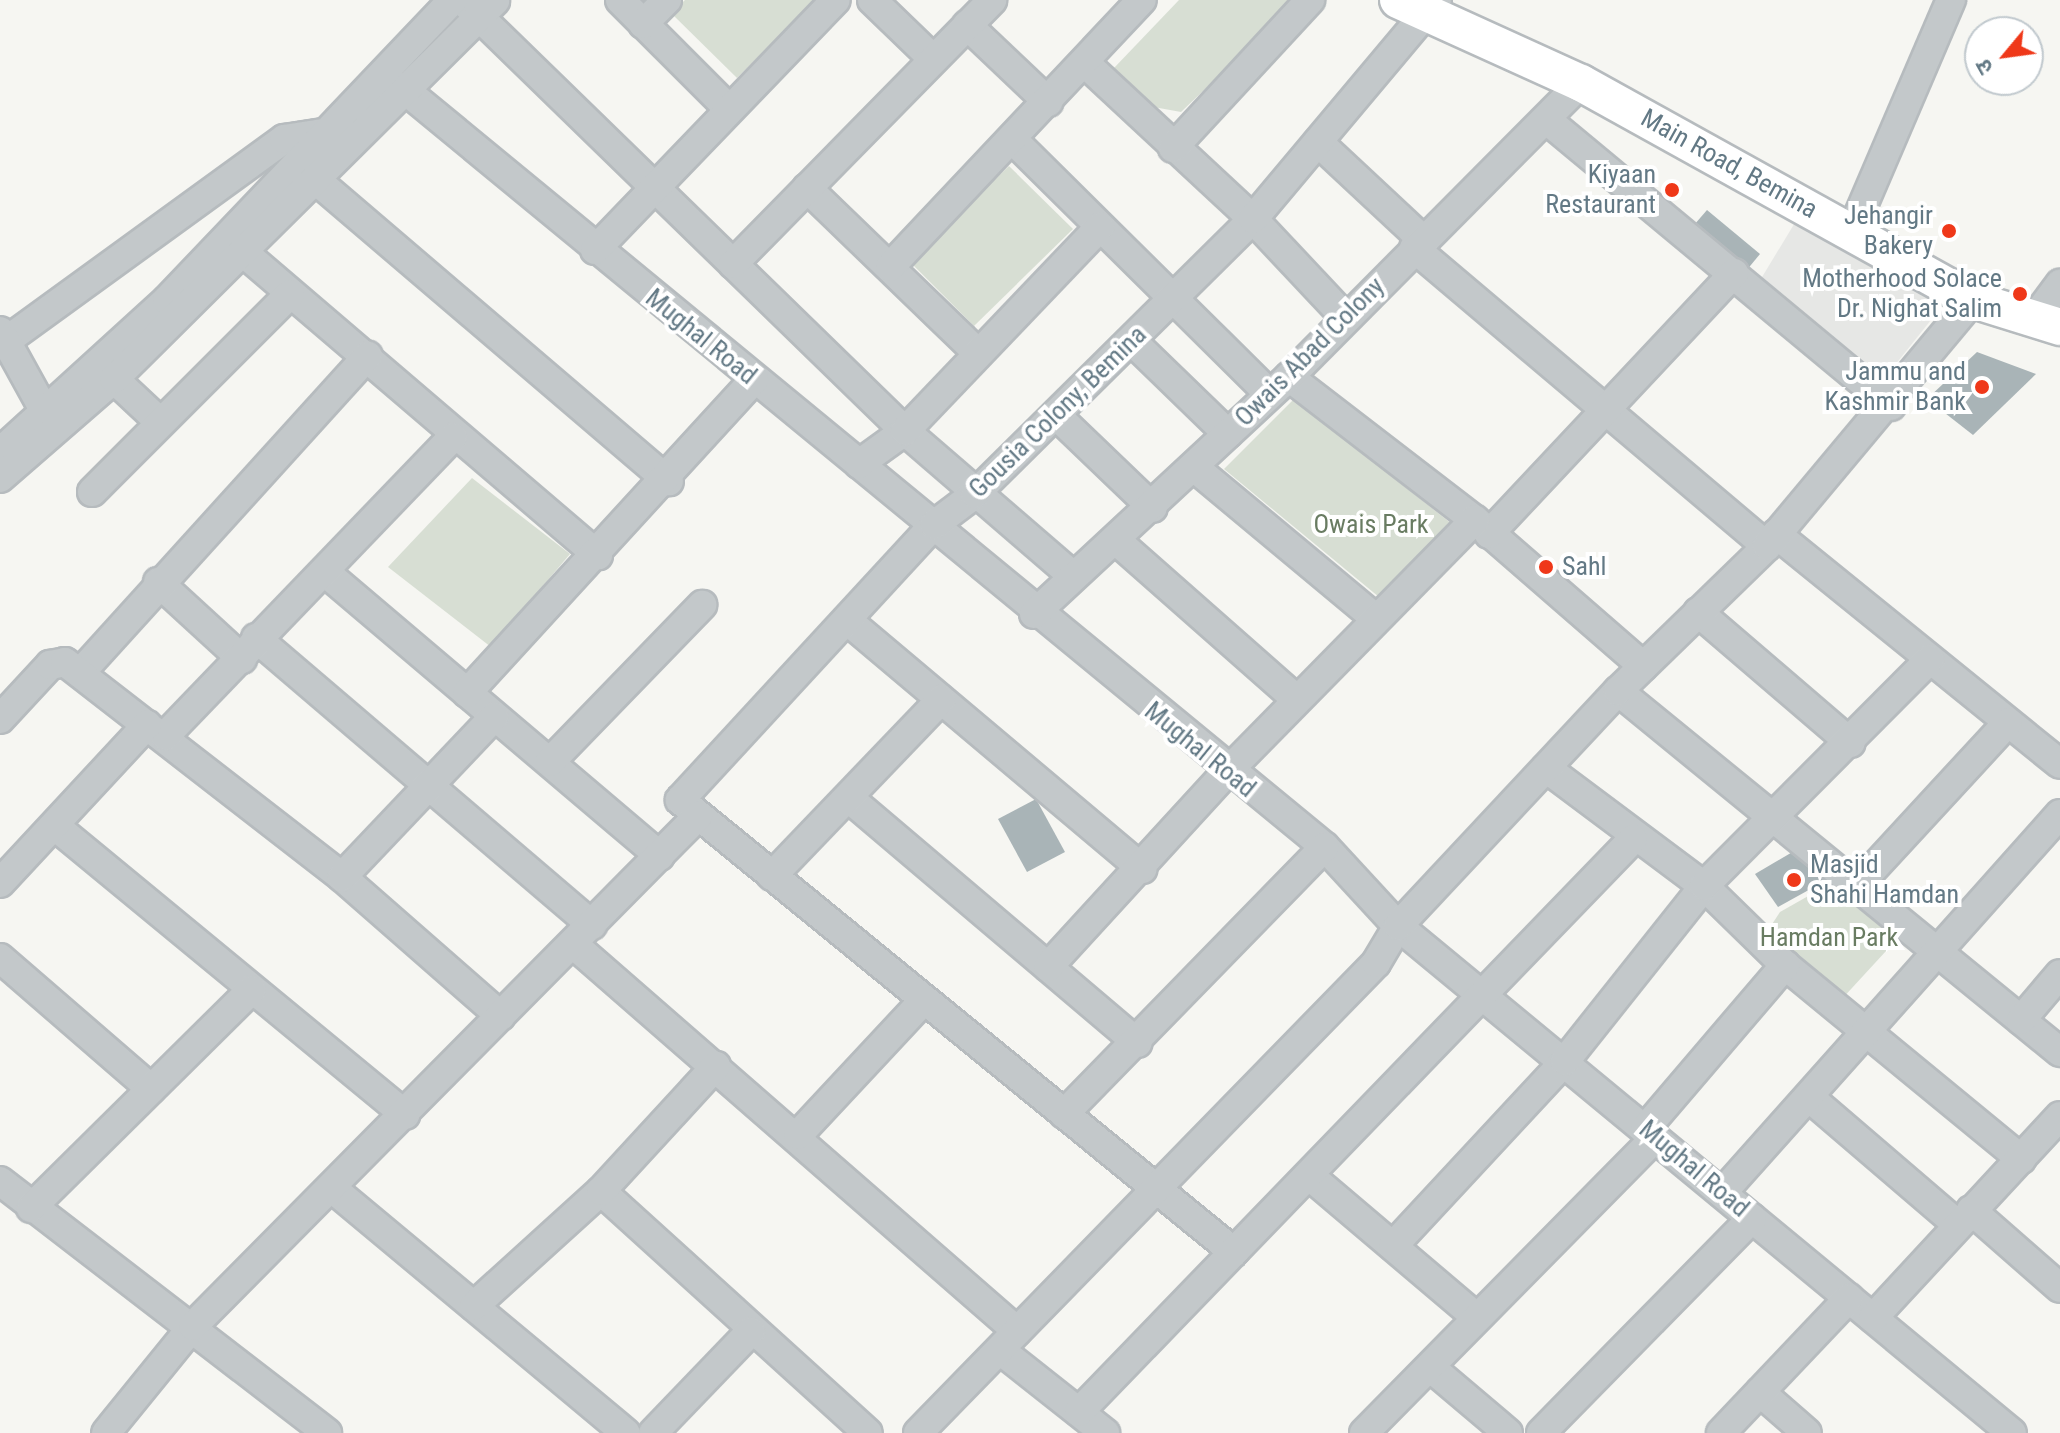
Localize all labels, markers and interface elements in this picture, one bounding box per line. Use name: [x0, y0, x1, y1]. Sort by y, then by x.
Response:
north arrow: [1964, 16, 2044, 96]
text: उ: [1970, 55, 1998, 79]
street label: Main Road, Bemina: [1635, 103, 1823, 225]
place label: Kiyaan Restaurant: [1545, 159, 1656, 220]
marker: Kiyaan Restaurant: [1663, 181, 1681, 199]
place label: Jehangir Bakery: [1844, 200, 1933, 262]
marker: Jehangir Bakery: [1940, 222, 1958, 240]
place label: Motherhood Solace Dr. Nighat Salim: [1802, 263, 2002, 324]
street label: Owais Abad Colony: [1229, 271, 1391, 433]
street label: Mughal Road: [639, 283, 763, 391]
marker: Motherhood Solace Dr. Nighat Salim: [2009, 283, 2031, 305]
street label: Gousia Colony, Bemina: [963, 319, 1153, 505]
place label: Jammu and Kashmir Bank: [1825, 356, 1966, 418]
marker: Jammu and Kashmir Bank: [1973, 378, 1991, 396]
park label: Owais Park: [1313, 509, 1429, 541]
place label: Sahl: [1562, 551, 1606, 583]
marker: Sahl: [1537, 558, 1555, 576]
street label: Mughal Road: [1138, 696, 1262, 804]
place label: Masjid Shahi Hamdan: [1810, 849, 1959, 910]
marker: Masjid Shahi Hamdan: [1785, 871, 1803, 889]
park label: Hamdan Park: [1760, 922, 1898, 954]
street label: Mughal Road: [1633, 1114, 1755, 1224]

